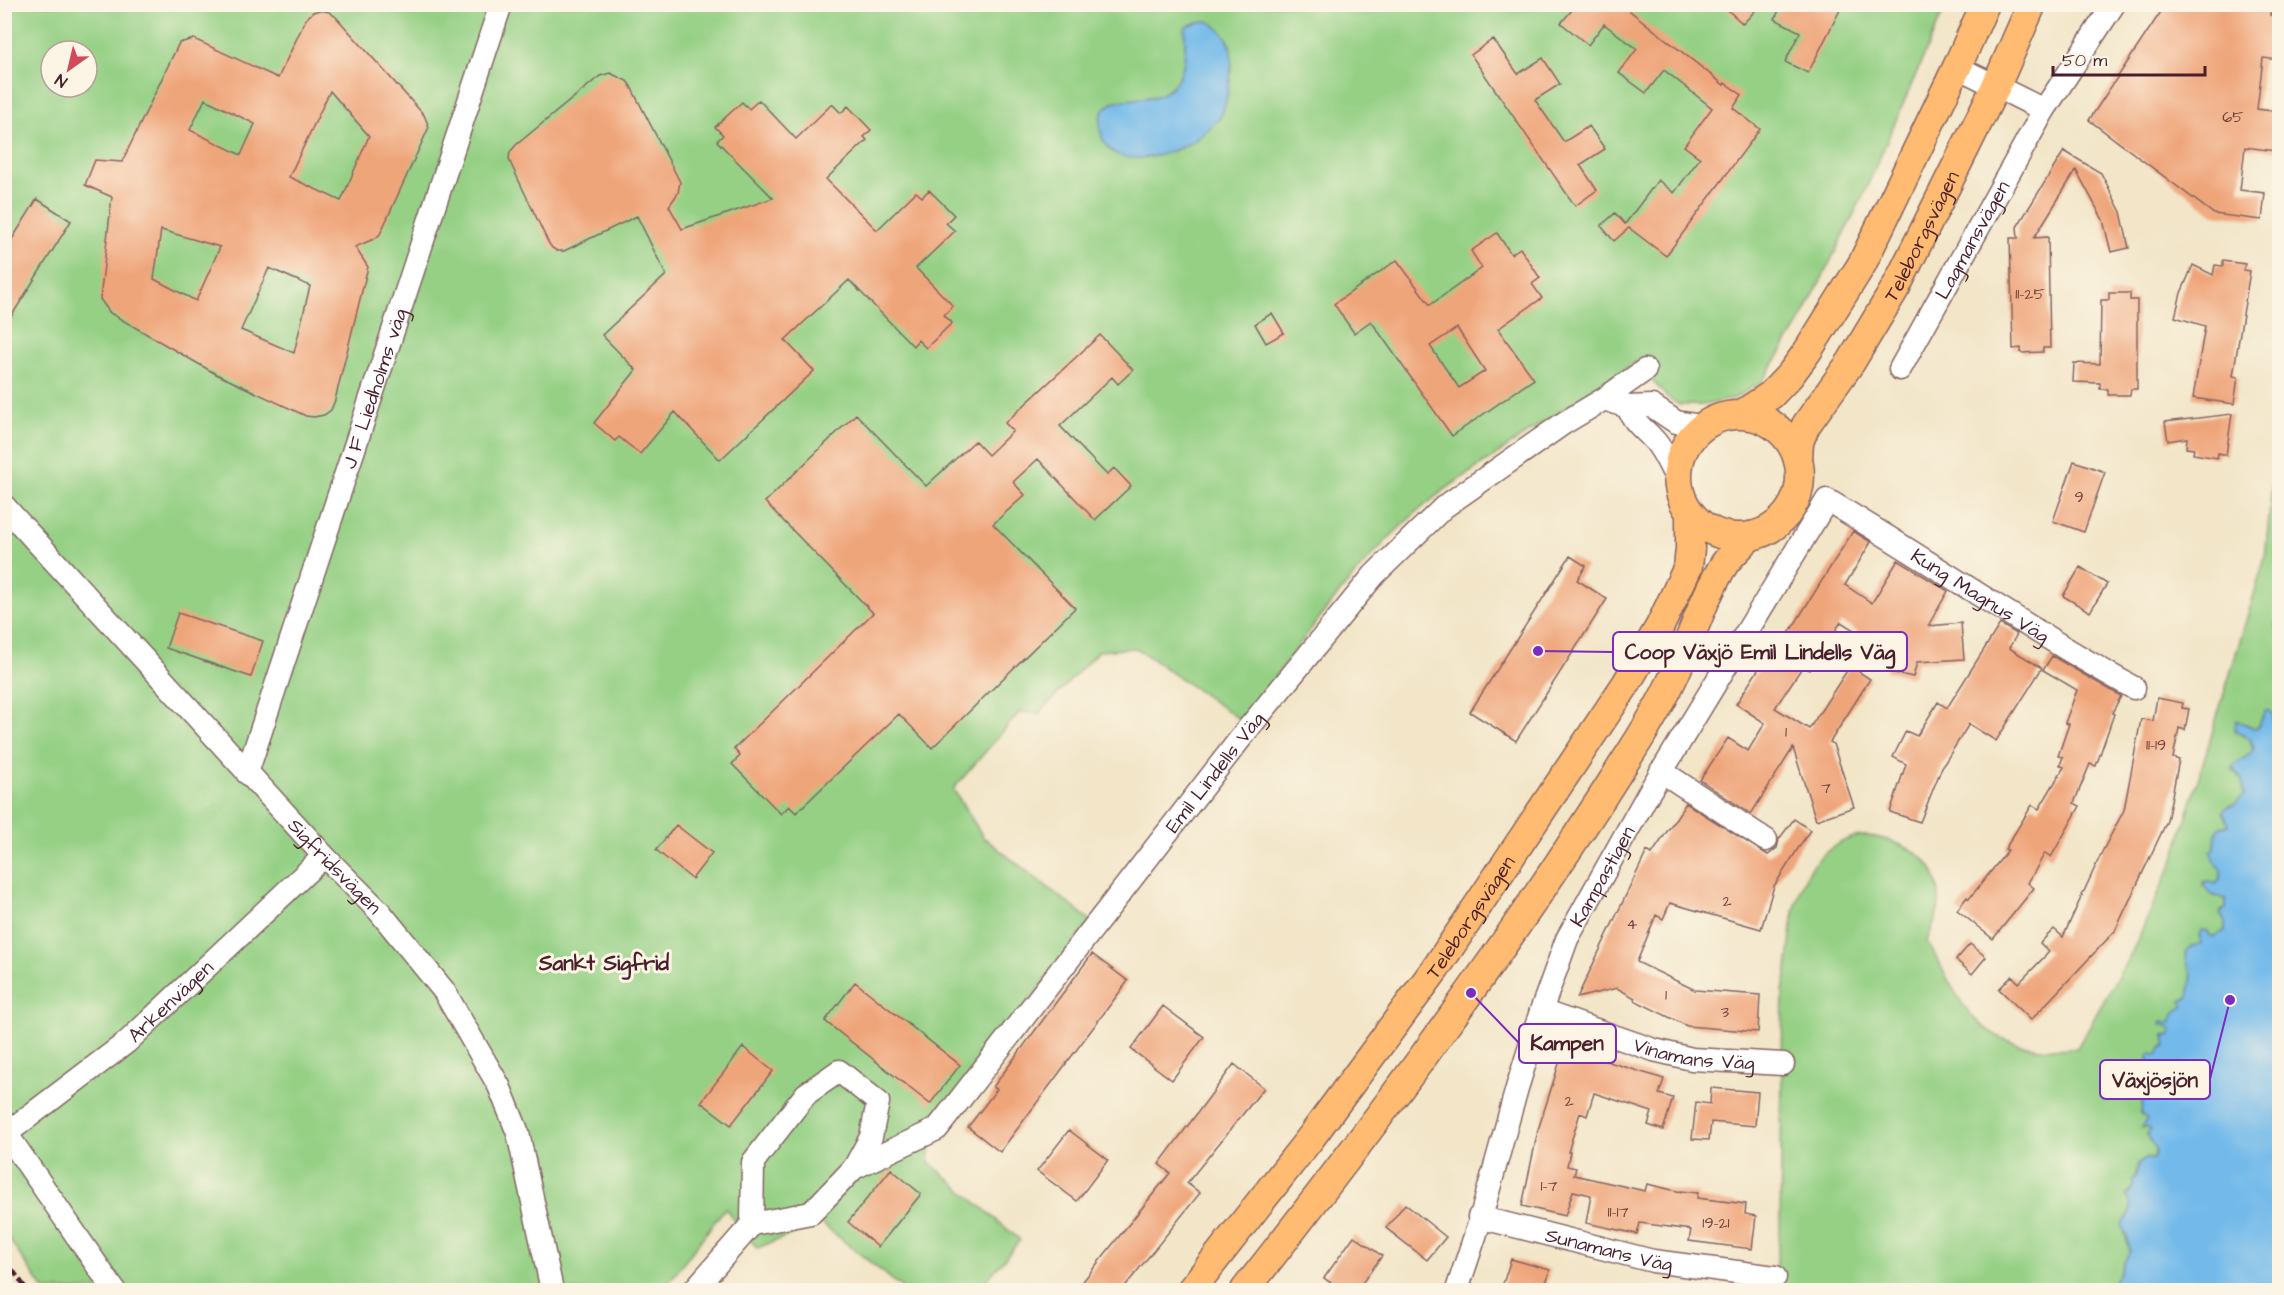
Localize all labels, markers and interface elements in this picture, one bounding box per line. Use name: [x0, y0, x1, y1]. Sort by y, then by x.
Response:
north arrow: [39, 39, 99, 99]
scale bar: [2053, 39, 2204, 77]
text: 50 m: [2062, 48, 2107, 73]
text: N: [51, 69, 71, 93]
house number: 65: [2222, 106, 2244, 128]
street label: Teleborgsvägen: [1877, 166, 1967, 307]
street label: Lagmansvägen: [1929, 176, 2017, 305]
house number: 11-25: [2015, 283, 2045, 305]
street label: J F Liedholms väg: [335, 305, 415, 473]
house number: 9: [2074, 486, 2084, 508]
street label: Kung Magnus Väg: [1905, 542, 2055, 651]
callout: Coop Växjö Emil Lindells Väg: [1613, 632, 1907, 671]
text: Coop Växjö Emil Lindells Väg: [1625, 638, 1895, 669]
street label: Emil Lindells Väg: [1159, 706, 1272, 839]
house number: 1: [1785, 721, 1787, 743]
house number: 11-19: [2146, 734, 2166, 756]
house number: 7: [1821, 777, 1831, 799]
street label: Sigfridsvägen: [281, 812, 388, 921]
street label: Kampastigen: [1564, 821, 1642, 932]
street label: Teleborgsvägen: [1420, 850, 1522, 985]
house number: 2: [1722, 890, 1732, 912]
house number: 4: [1627, 913, 1638, 935]
district label: Sankt Sigfrid: [538, 949, 669, 980]
street label: Arkenvägen: [122, 954, 220, 1049]
house number: 1: [1665, 984, 1667, 1006]
house number: 3: [1721, 1001, 1729, 1023]
callout: Kampen: [1519, 1024, 1616, 1063]
text: Kampen: [1530, 1029, 1604, 1059]
street label: Vinamans Väg: [1629, 1031, 1755, 1078]
callout: Växjösjön: [2100, 1060, 2210, 1099]
text: Växjösjön: [2111, 1066, 2198, 1096]
house number: 2: [1564, 1090, 1574, 1112]
house number: 1-7: [1541, 1175, 1558, 1197]
house number: 11-17: [1608, 1201, 1629, 1223]
house number: 19-21: [1702, 1212, 1730, 1234]
street label: Sunamans Väg: [1542, 1221, 1674, 1279]

